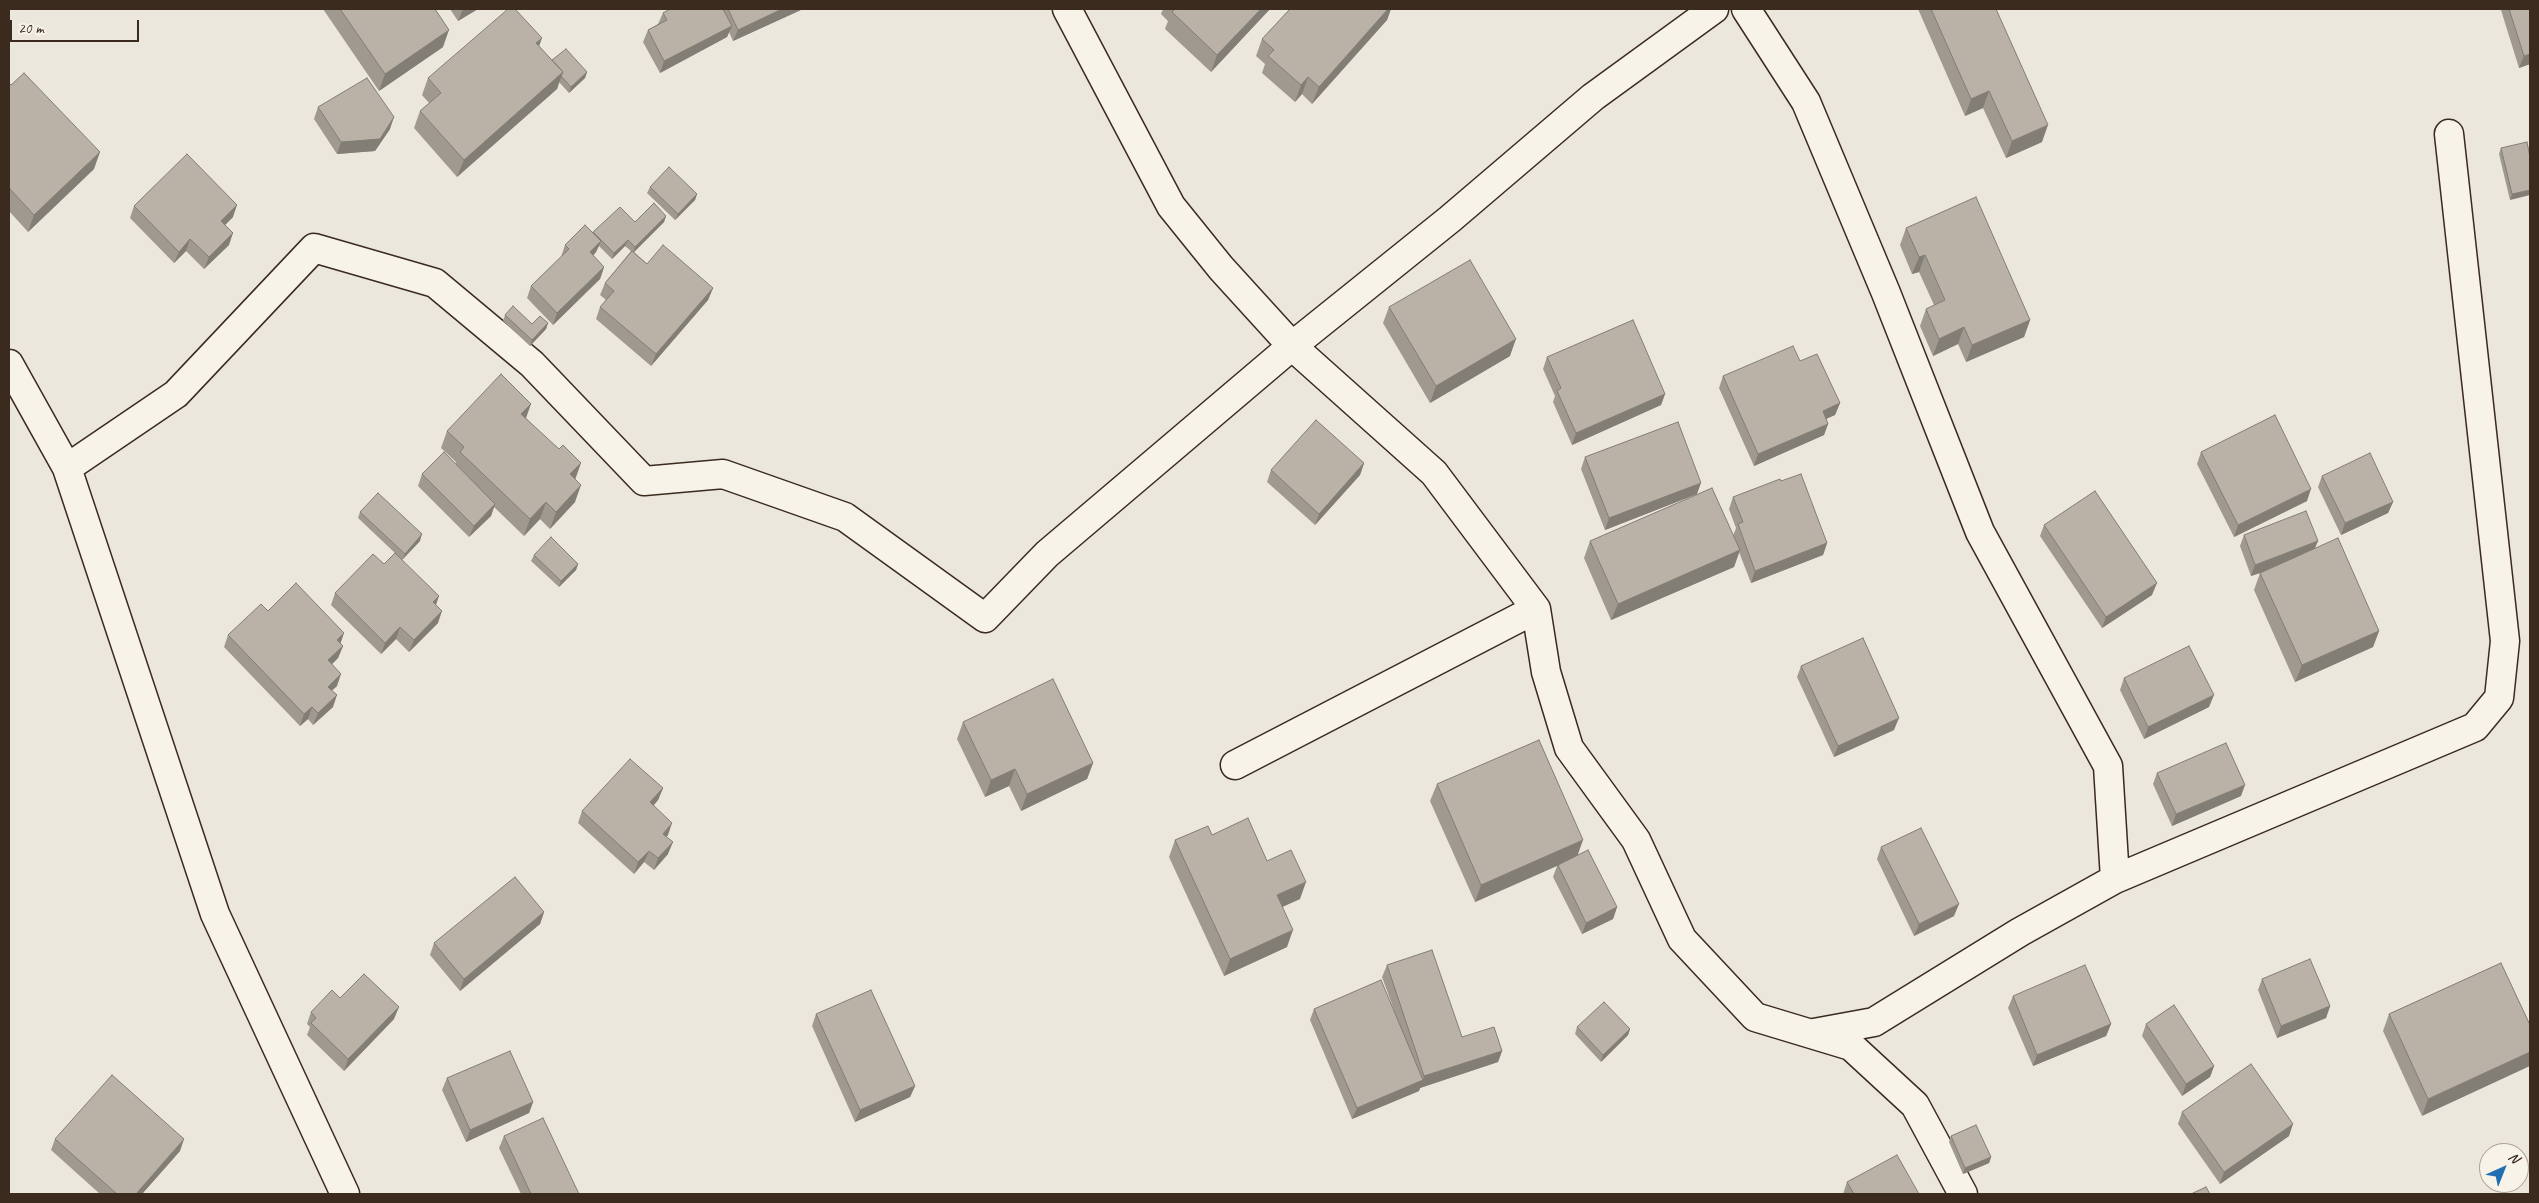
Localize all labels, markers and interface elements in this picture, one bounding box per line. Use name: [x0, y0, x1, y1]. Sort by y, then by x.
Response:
scale bar: [12, 10, 141, 42]
text: 20 m: [18, 19, 44, 38]
north arrow: [2479, 1143, 2529, 1193]
text: N: [2505, 1148, 2523, 1167]

